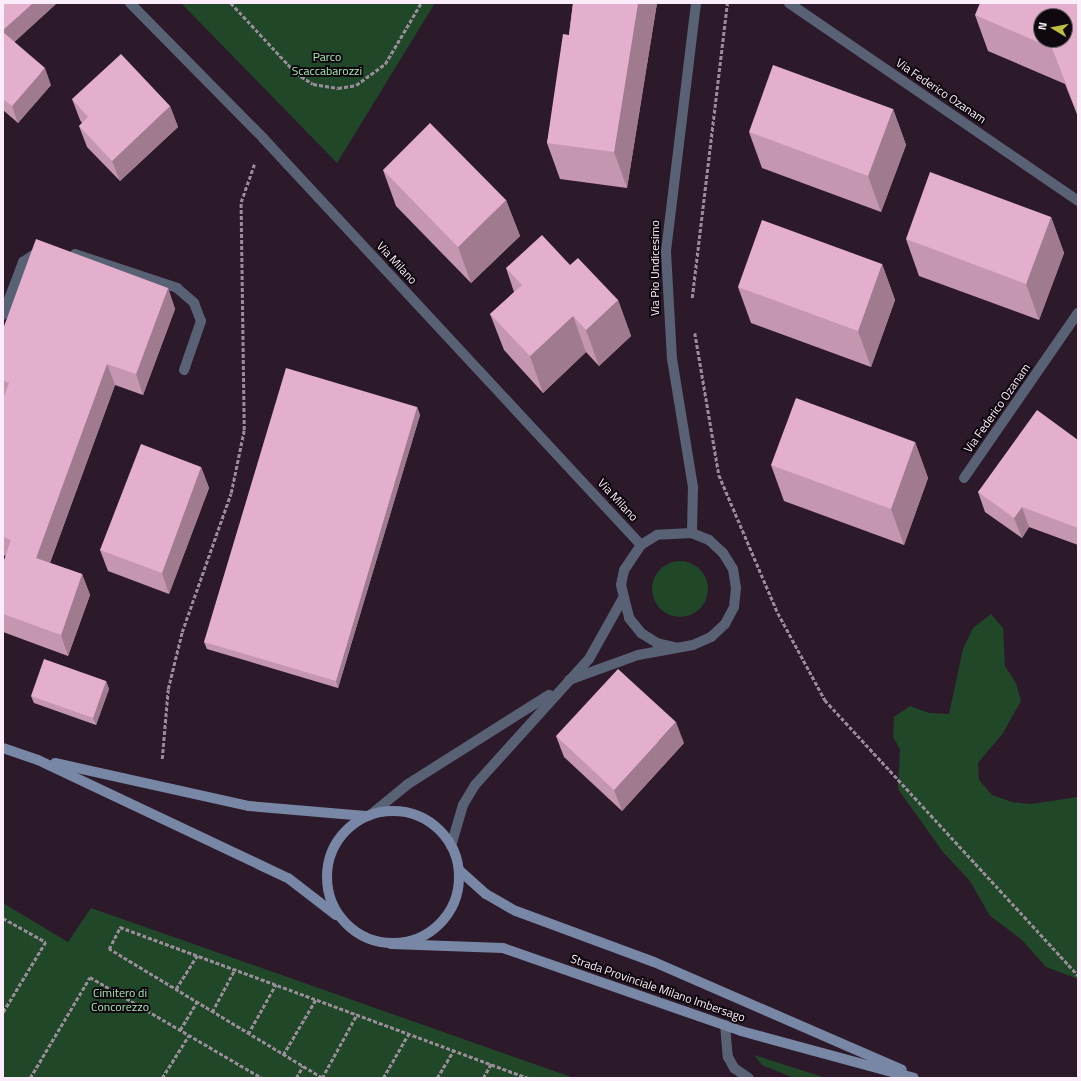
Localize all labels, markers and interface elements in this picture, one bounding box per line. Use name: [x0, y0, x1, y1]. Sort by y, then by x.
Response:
north arrow: [1033, 8, 1073, 48]
text: N: [1034, 21, 1051, 31]
park label: Parco Scaccabarozzi: [292, 50, 362, 78]
street label: Via Federico Ozanam: [893, 55, 989, 127]
street label: Via Pio Undicesimo: [648, 220, 662, 316]
street label: Via Milano: [374, 239, 420, 287]
street label: Via Federico Ozanam: [961, 361, 1033, 455]
street label: Via Milano: [595, 476, 641, 524]
street label: Strada Provinciale Milano Imbersago: [569, 951, 747, 1025]
park label: Cimitero di Concorezzo: [91, 986, 149, 1014]

